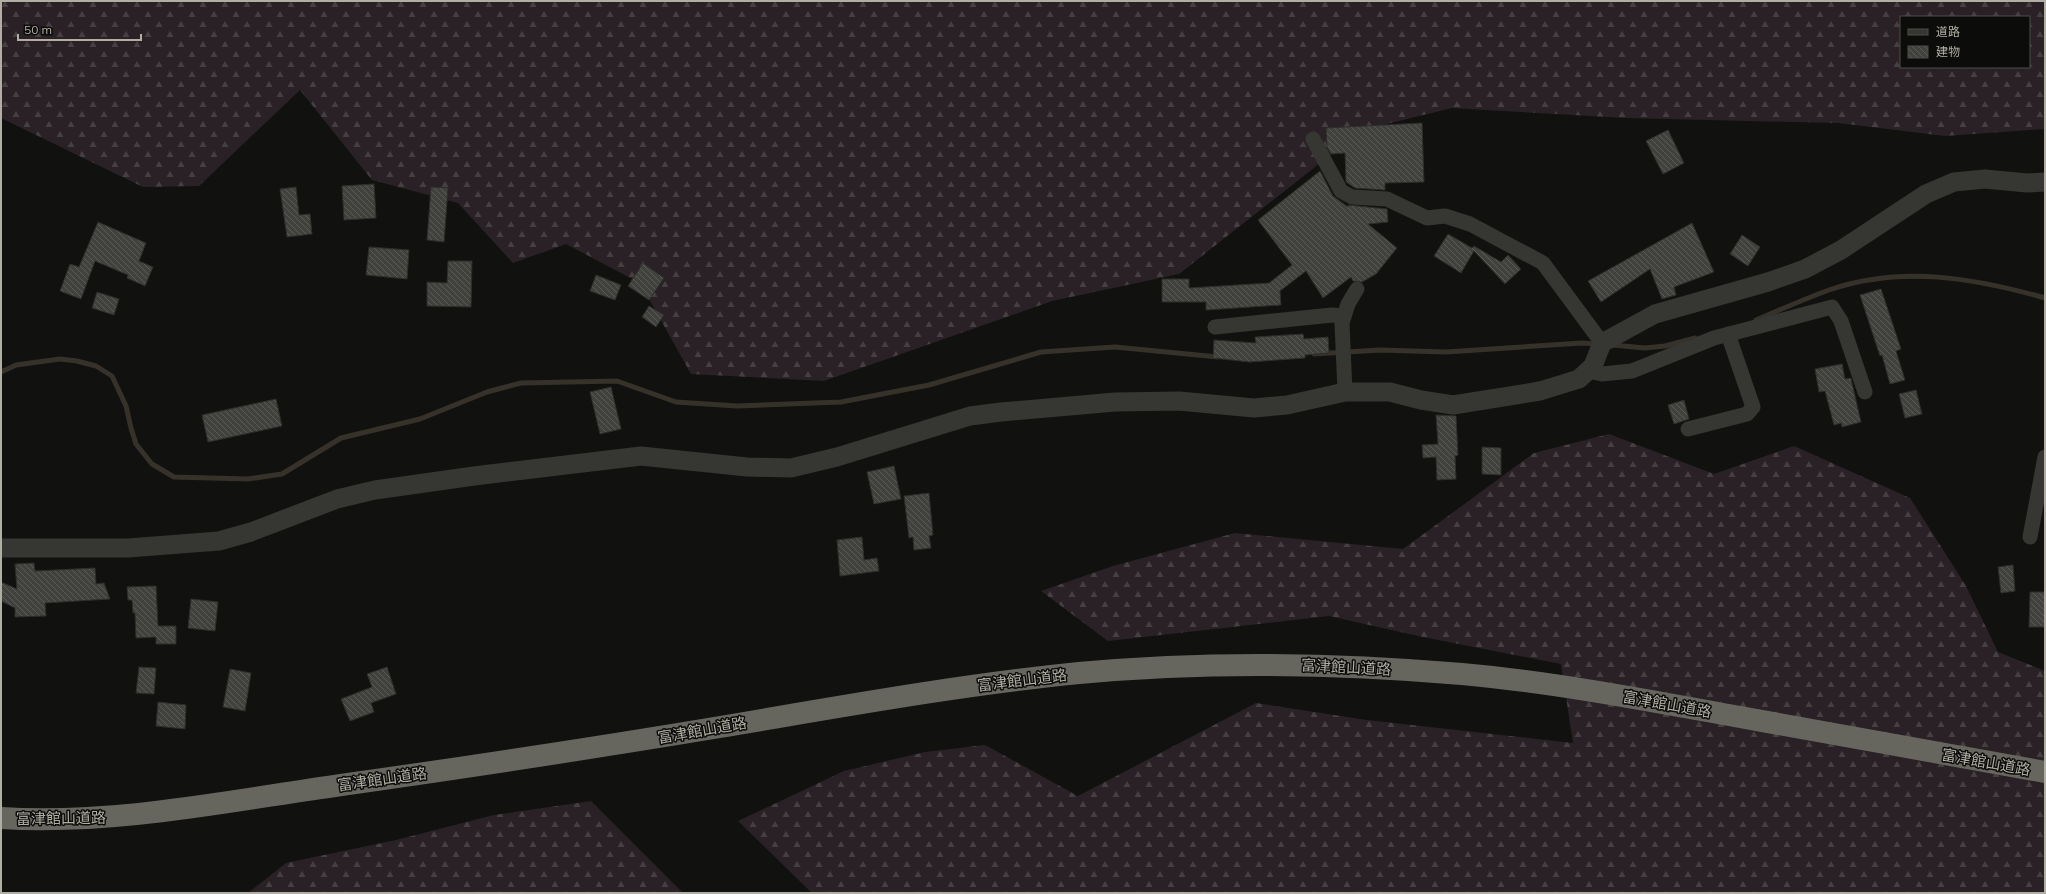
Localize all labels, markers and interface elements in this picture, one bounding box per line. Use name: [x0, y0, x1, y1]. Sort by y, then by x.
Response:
scale bar: [18, 16, 141, 42]
legend: [1900, 16, 2030, 68]
text: 50 m: [24, 22, 52, 37]
text: 道路: [1936, 24, 1960, 39]
text: 建物: [1936, 44, 1960, 59]
street label: 富津館山道路: [1301, 655, 1391, 679]
street label: 富津館山道路: [976, 665, 1068, 695]
street label: 富津館山道路: [1621, 687, 1713, 721]
street label: 富津館山道路: [656, 713, 748, 747]
street label: 富津館山道路: [1940, 745, 2032, 779]
street label: 富津館山道路: [336, 763, 428, 795]
street label: 富津館山道路: [16, 808, 106, 828]

